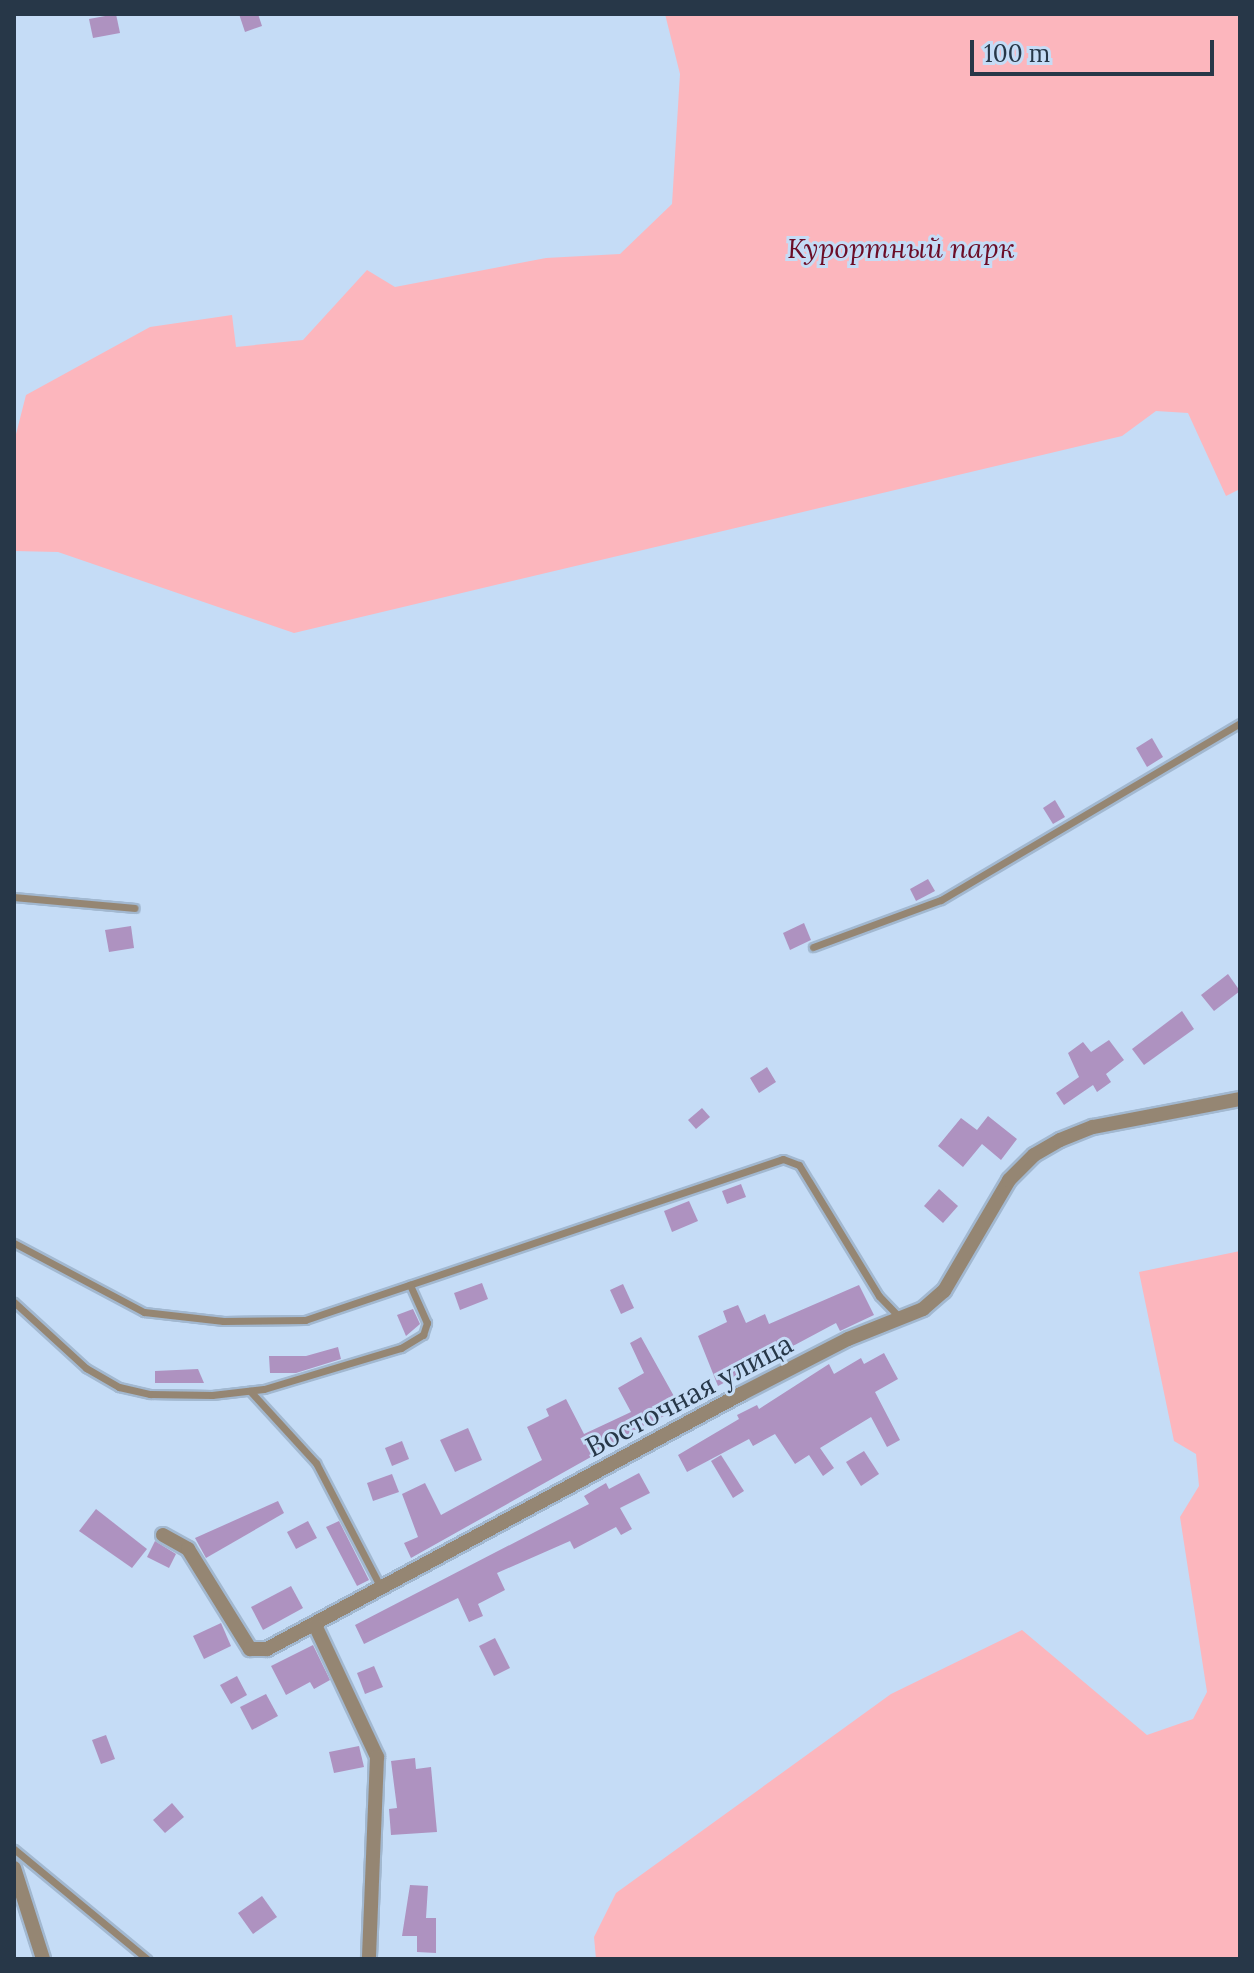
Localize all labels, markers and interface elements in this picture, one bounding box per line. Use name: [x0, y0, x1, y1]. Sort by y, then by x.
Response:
scale bar: [974, 24, 1218, 74]
text: 100 m: [984, 38, 1050, 69]
park label: Курортный парк: [787, 231, 1015, 265]
street label: Восточная улица: [580, 1326, 798, 1464]

